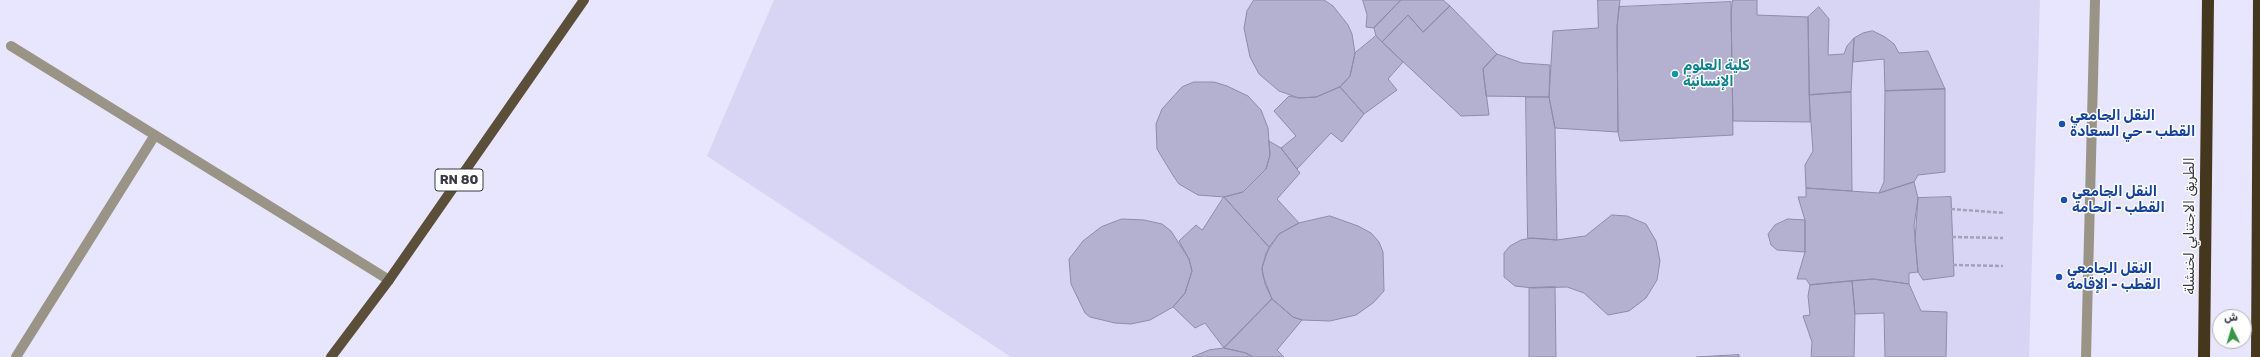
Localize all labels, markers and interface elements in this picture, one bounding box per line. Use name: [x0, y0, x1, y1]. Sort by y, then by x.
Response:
place label: كلية العلوم الإنسانية: [1683, 58, 1749, 90]
marker: كلية العلوم الإنسانية: [1670, 69, 1680, 79]
place label: النقل الجامعي القطب - حي السعادة: [2070, 108, 2195, 140]
marker: النقل الجامعي القطب - حي السعادة: [2057, 119, 2067, 129]
street label: الطريق الاجتنابي لخنشلة: [2182, 157, 2198, 295]
road number: RN 80: [435, 169, 483, 191]
place label: النقل الجامعي القطب - الحامة: [2072, 184, 2165, 216]
marker: النقل الجامعي القطب - الحامة: [2059, 195, 2069, 205]
place label: النقل الجامعي القطب - الإقامة: [2067, 261, 2161, 294]
marker: النقل الجامعي القطب - الإقامة: [2054, 272, 2064, 282]
north arrow: [2212, 309, 2252, 349]
text: ش: [2223, 310, 2239, 325]

